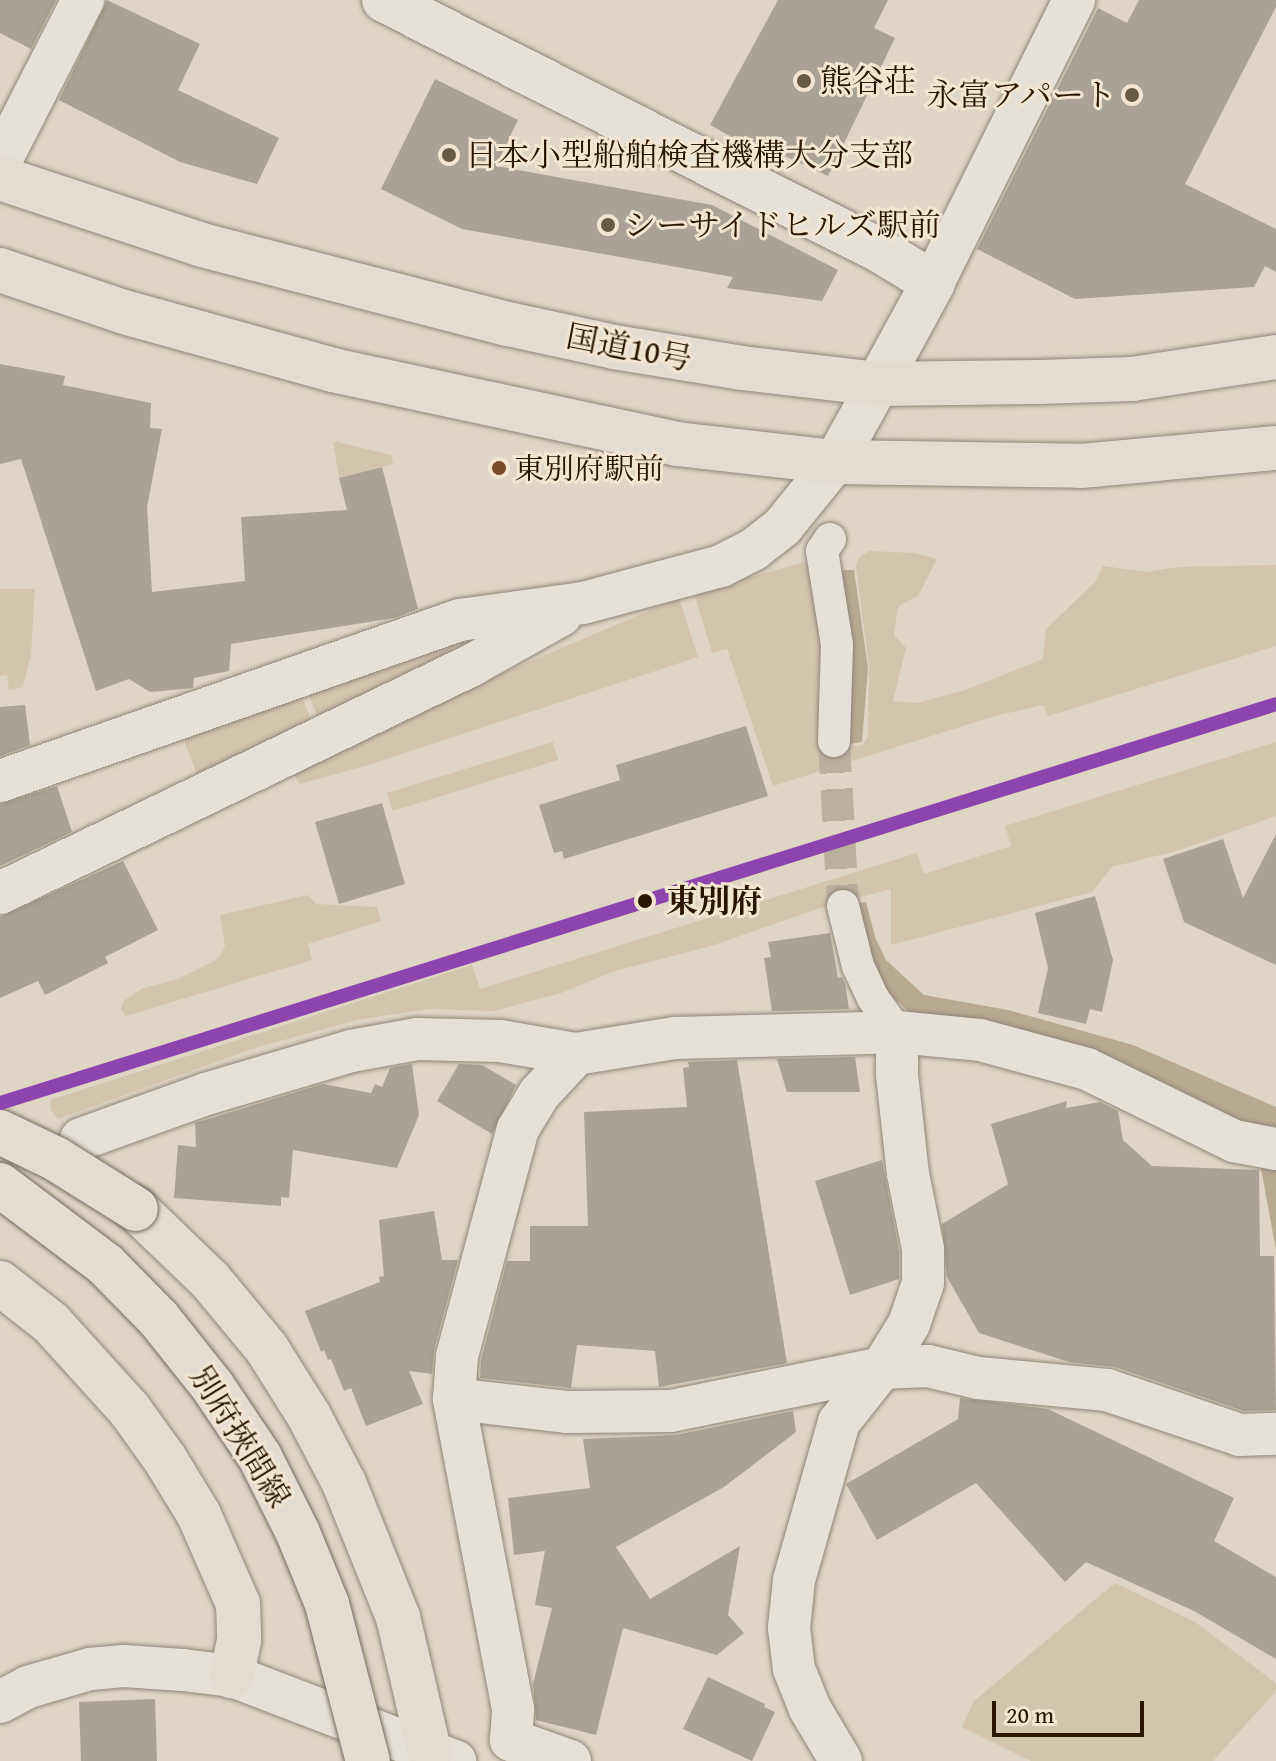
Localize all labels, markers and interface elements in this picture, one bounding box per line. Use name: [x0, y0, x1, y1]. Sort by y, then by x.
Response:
place label: 熊谷荘: [820, 62, 916, 100]
marker: 熊谷荘: [795, 72, 813, 90]
place label: 永富アパート: [924, 76, 1116, 114]
marker: 永富アパート: [1123, 86, 1141, 104]
place label: 日本小型船舶検査機構大分支部: [465, 136, 913, 174]
marker: 日本小型船舶検査機構大分支部: [440, 146, 458, 164]
place label: シーサイドヒルズ駅前: [624, 206, 944, 244]
marker: シーサイドヒルズ駅前: [599, 216, 617, 234]
street label: 国道10号: [563, 317, 695, 379]
place label: 東別府駅前: [514, 450, 664, 486]
marker: 東別府駅前: [491, 460, 507, 476]
place label: 東別府: [666, 882, 762, 920]
marker: 東別府: [631, 887, 659, 915]
street label: 別府挾間線: [181, 1359, 299, 1515]
scale bar: [996, 1685, 1148, 1735]
text: 20 m: [1006, 1697, 1054, 1732]

